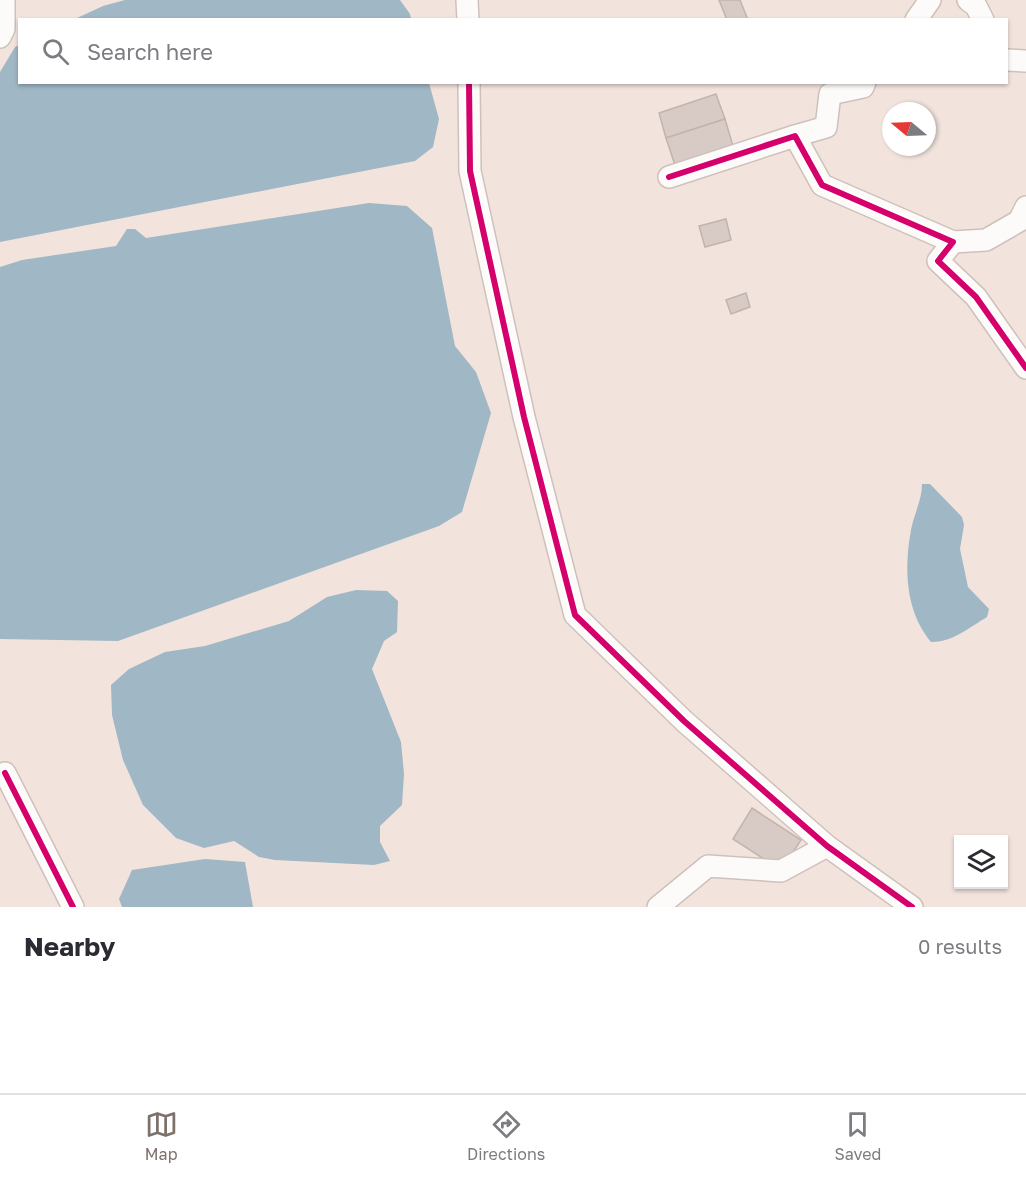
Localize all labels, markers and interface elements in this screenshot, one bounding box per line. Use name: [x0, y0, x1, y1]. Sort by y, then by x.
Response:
search box: [18, 18, 1008, 84]
icon: search: [39, 35, 72, 68]
text: Search here: [87, 38, 213, 65]
north arrow: [882, 102, 936, 156]
map controls: [954, 835, 1008, 889]
button: layers: [954, 835, 1008, 889]
text: Nearby: [24, 931, 115, 962]
text: 0 results: [918, 934, 1002, 958]
tab: Map: [145, 1108, 178, 1164]
tab: Directions: [467, 1108, 545, 1164]
tab: Saved: [835, 1108, 881, 1164]

